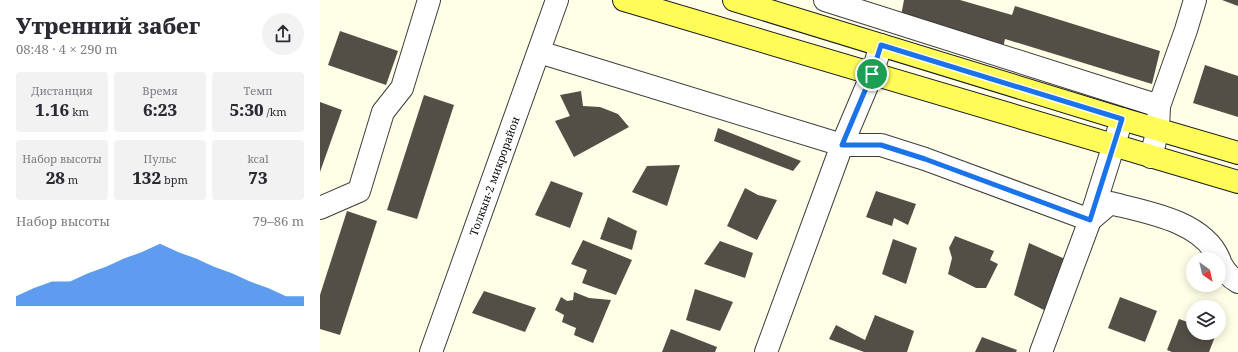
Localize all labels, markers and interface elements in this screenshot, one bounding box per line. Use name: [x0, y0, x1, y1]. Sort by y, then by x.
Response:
text: Утренний забег: [16, 10, 200, 40]
button: share: [262, 13, 304, 55]
text: 08:48 · 4 × 290 m: [16, 40, 118, 58]
pin: [855, 57, 889, 91]
icon: arrive: [861, 63, 883, 85]
text: Дистанция: [31, 83, 93, 98]
text: Время: [142, 83, 178, 98]
text: Темп: [243, 83, 273, 98]
text: 1.16: [35, 98, 69, 121]
text: 6:23: [143, 98, 177, 121]
text: 5:30: [229, 98, 264, 121]
text: km: [69, 104, 89, 119]
text: /km: [264, 104, 287, 119]
street label: Толкын-2 микрорайон: [465, 114, 523, 238]
text: Набор высоты: [22, 151, 102, 166]
text: Пульс: [144, 151, 177, 166]
text: kcal: [247, 151, 269, 166]
text: 28: [46, 166, 65, 189]
text: 132: [132, 166, 161, 189]
text: 73: [248, 166, 268, 189]
text: m: [65, 172, 78, 187]
text: bpm: [161, 172, 188, 187]
text: Набор высоты: [16, 212, 110, 230]
text: 79–86 m: [253, 212, 304, 230]
north arrow: [1186, 252, 1226, 292]
map controls: [1186, 252, 1226, 340]
button: layers: [1186, 300, 1226, 340]

